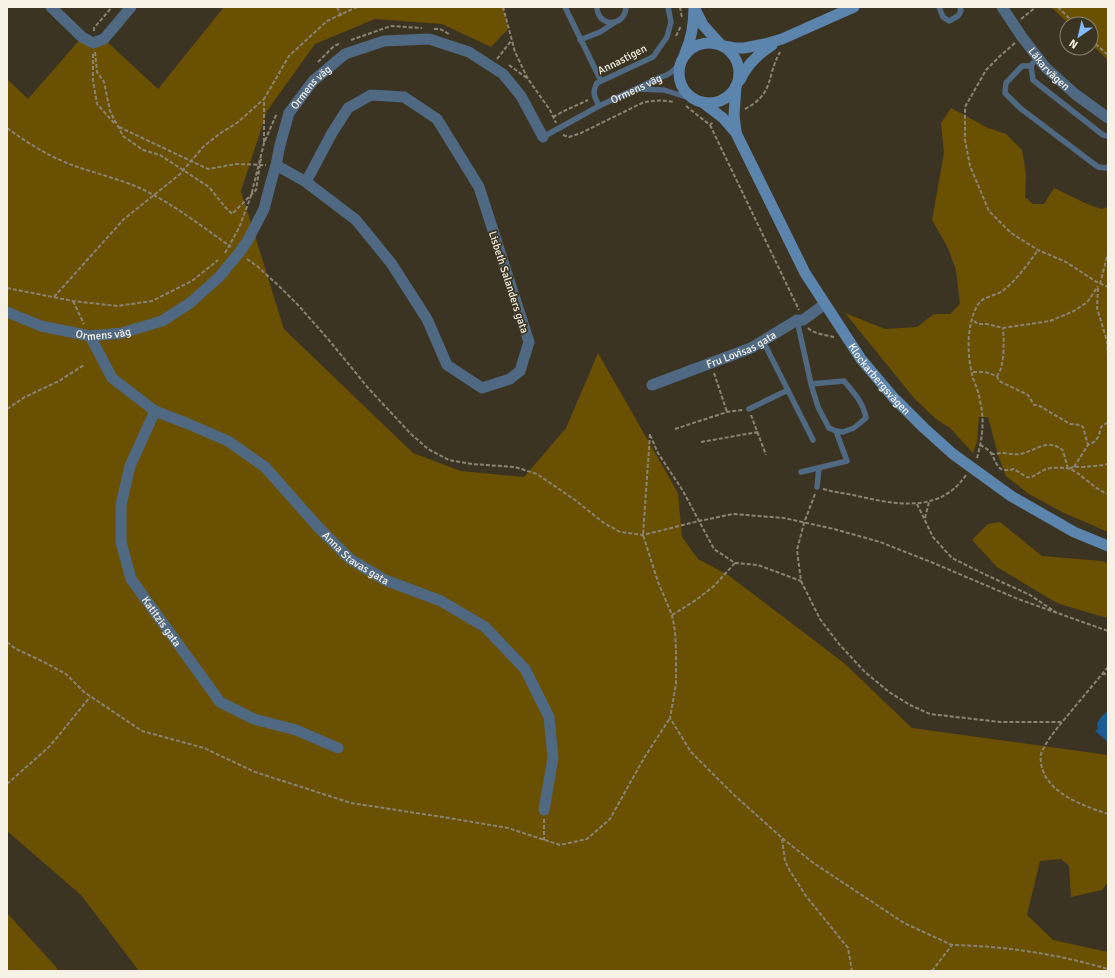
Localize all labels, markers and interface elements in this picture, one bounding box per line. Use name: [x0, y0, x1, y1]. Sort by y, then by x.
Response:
north arrow: [1059, 16, 1099, 56]
text: N: [1067, 36, 1080, 51]
street label: Annastigen: [596, 42, 649, 77]
street label: Läkarvägen: [1025, 45, 1072, 93]
street label: Ormens väg: [288, 62, 334, 112]
street label: Ormens väg: [609, 71, 664, 107]
street label: Lisbeth Salanders gata: [486, 229, 531, 335]
street label: Ormens väg: [75, 325, 133, 343]
street label: Fru Lovisas gata: [705, 328, 779, 371]
street label: Klockarbergsvägen: [845, 341, 913, 418]
street label: Anna Stavas gata: [319, 529, 391, 588]
street label: Katitzis gata: [139, 594, 184, 650]

